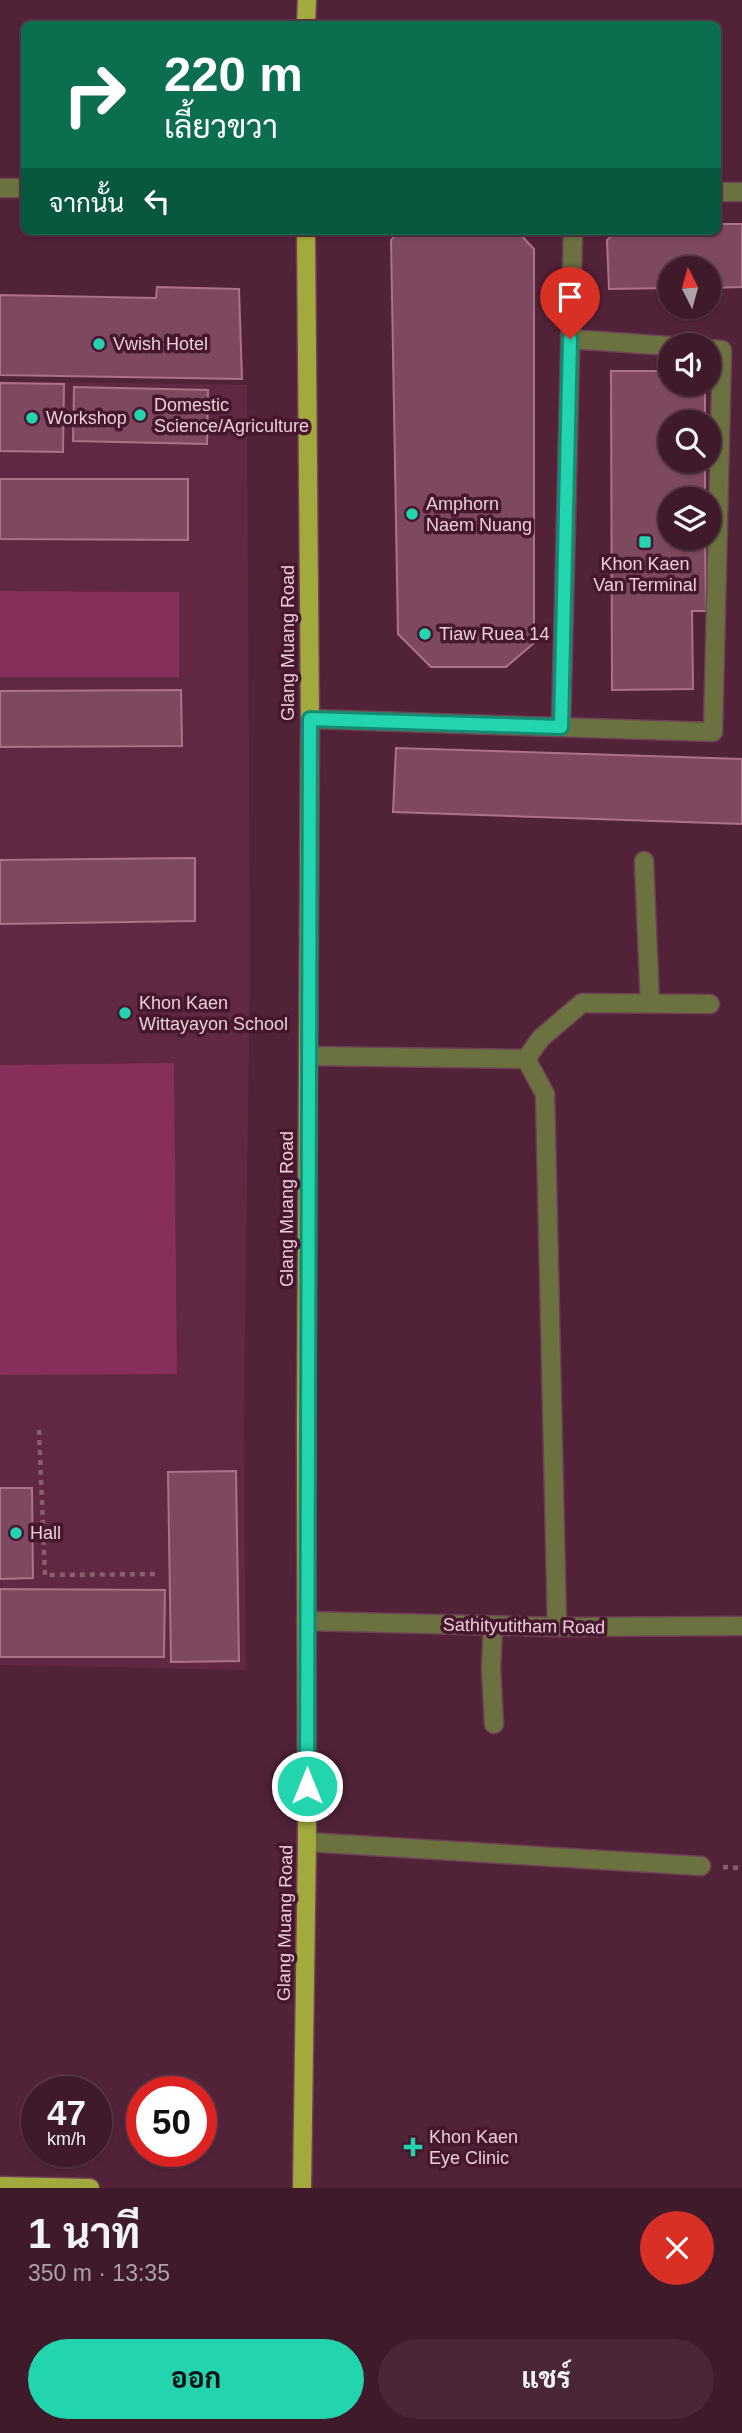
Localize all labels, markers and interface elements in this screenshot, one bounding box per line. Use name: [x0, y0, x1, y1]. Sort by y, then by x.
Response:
text: 220 m: [164, 47, 303, 101]
icon: right: [49, 49, 140, 140]
text: เลี้ยวขวา: [164, 109, 278, 145]
icon: left: [138, 182, 176, 220]
text: จากนั้น: [49, 188, 124, 218]
north arrow: [658, 256, 721, 318]
map controls: [658, 256, 721, 550]
pin: [540, 267, 600, 339]
icon: arrive: [551, 278, 589, 316]
button: sound: [658, 333, 721, 396]
place label: Vwish Hotel: [113, 334, 208, 354]
marker: Vwish Hotel: [91, 336, 107, 352]
place label: Domestic Science/Agriculture: [154, 395, 309, 436]
marker: Domestic Science/Agriculture: [132, 407, 148, 423]
place label: Workshop: [46, 408, 127, 428]
marker: Workshop: [24, 410, 40, 426]
button: search: [658, 410, 721, 473]
button: layers: [658, 487, 721, 550]
place label: Amphorn Naem Nuang: [426, 494, 532, 535]
marker: Amphorn Naem Nuang: [404, 506, 420, 522]
marker: Khon Kaen Van Terminal: [637, 534, 653, 550]
place label: Khon Kaen Van Terminal: [593, 554, 697, 595]
street label: Glang Muang Road: [278, 565, 298, 721]
place label: Tiaw Ruea 14: [439, 624, 549, 644]
marker: Tiaw Ruea 14: [417, 626, 433, 642]
place label: Khon Kaen Wittayayon School: [139, 993, 288, 1034]
marker: Khon Kaen Wittayayon School: [117, 1005, 133, 1021]
street label: Glang Muang Road: [277, 1131, 297, 1287]
place label: Hall: [30, 1523, 61, 1543]
marker: Hall: [8, 1525, 24, 1541]
street label: Sathityutitham Road: [443, 1615, 605, 1637]
position arrow: [270, 1749, 344, 1823]
street label: Glang Muang Road: [274, 1845, 296, 2001]
speed limit sign: 50: [126, 2076, 217, 2167]
text: 47: [47, 2093, 86, 2132]
place label: Khon Kaen Eye Clinic: [429, 2127, 518, 2168]
text: km/h: [47, 2129, 86, 2149]
marker: Khon Kaen Eye Clinic: [403, 2137, 423, 2157]
text: 1 นาที: [28, 2210, 140, 2257]
button: close: [640, 2211, 714, 2285]
text: 350 m · 13:35: [28, 2260, 170, 2286]
button: ออก: [28, 2339, 364, 2419]
button: แชร์: [378, 2339, 714, 2419]

